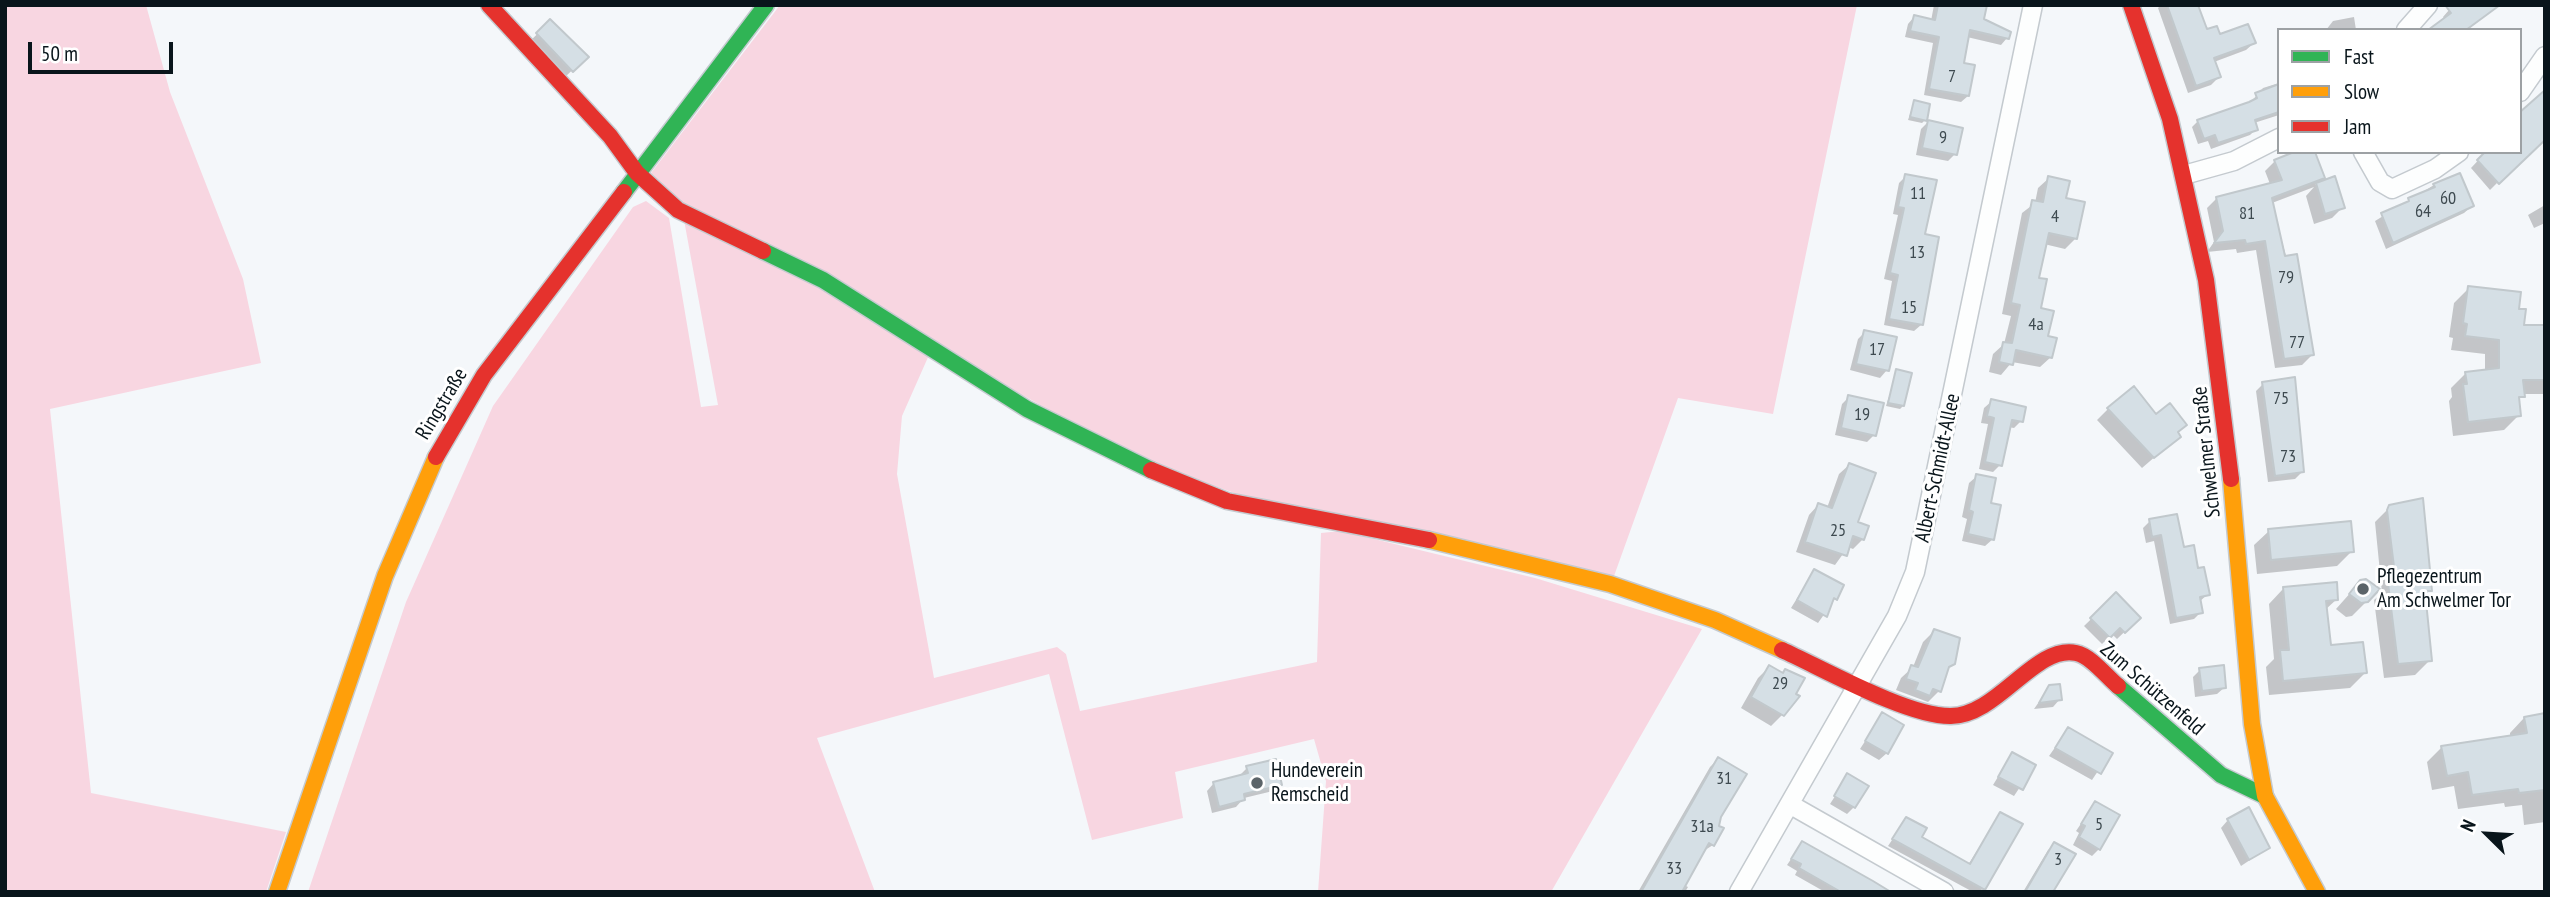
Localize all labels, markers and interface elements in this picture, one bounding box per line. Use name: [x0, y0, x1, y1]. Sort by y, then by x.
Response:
scale bar: [32, 28, 177, 72]
legend: [2277, 28, 2522, 154]
text: 50 m: [41, 40, 78, 67]
text: Fast: [2344, 43, 2374, 70]
house number: 7: [1948, 66, 1956, 88]
text: Slow: [2344, 78, 2379, 105]
text: Jam: [2344, 113, 2371, 140]
house number: 9: [1939, 127, 1947, 149]
house number: 11: [1910, 183, 1926, 205]
house number: 60: [2440, 188, 2456, 210]
house number: 64: [2415, 201, 2431, 223]
house number: 81: [2239, 203, 2255, 225]
house number: 4: [2051, 206, 2059, 228]
house number: 13: [1909, 242, 1925, 264]
house number: 79: [2278, 267, 2294, 289]
house number: 15: [1901, 297, 1917, 319]
house number: 4a: [2028, 314, 2044, 336]
house number: 77: [2289, 332, 2305, 354]
house number: 17: [1869, 339, 1885, 361]
street label: Ringstraße: [411, 364, 473, 444]
street label: Schwelmer Straße: [2188, 385, 2226, 519]
house number: 75: [2273, 388, 2289, 410]
street label: Albert-Schmidt-Allee: [1910, 391, 1966, 545]
house number: 19: [1854, 404, 1870, 426]
house number: 73: [2280, 446, 2296, 468]
house number: 25: [1830, 520, 1846, 542]
place label: Pflegezentrum Am Schwelmer Tor: [2377, 564, 2511, 614]
marker: Pflegezentrum Am Schwelmer Tor: [2355, 581, 2371, 597]
street label: Zum Schützenfeld: [2095, 637, 2209, 741]
house number: 29: [1772, 673, 1788, 695]
place label: Hundeverein Remscheid: [1271, 758, 1363, 808]
house number: 31: [1716, 768, 1732, 790]
marker: Hundeverein Remscheid: [1249, 775, 1265, 791]
north arrow: [2452, 799, 2522, 869]
house number: 5: [2095, 814, 2103, 836]
house number: 31a: [1690, 816, 1714, 838]
text: N: [2455, 816, 2481, 835]
house number: 3: [2054, 849, 2062, 871]
house number: 33: [1666, 858, 1682, 880]

